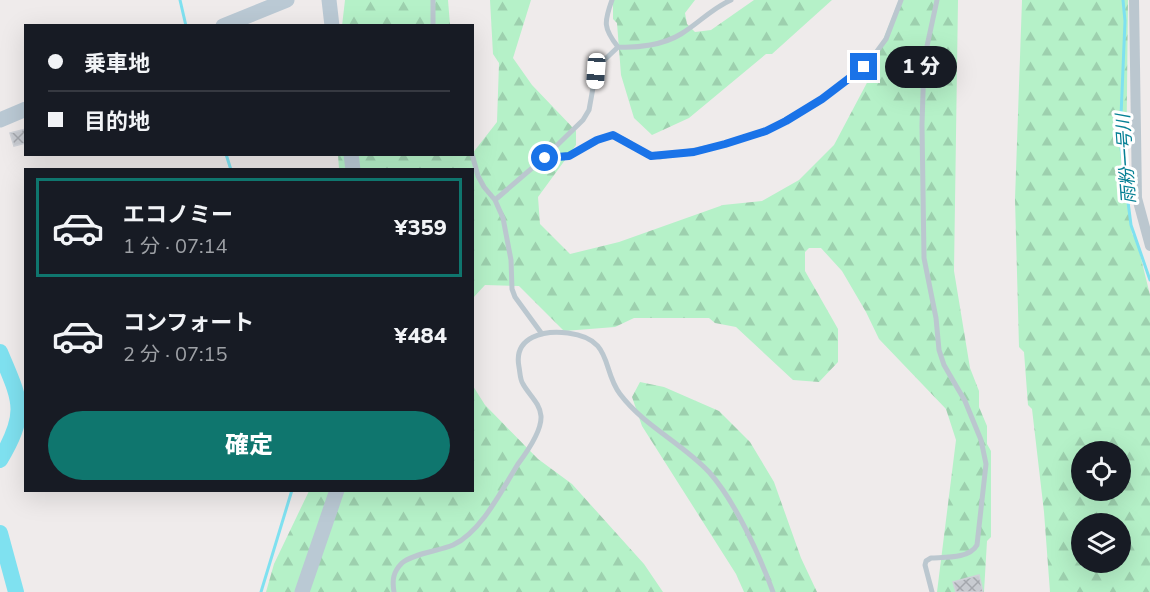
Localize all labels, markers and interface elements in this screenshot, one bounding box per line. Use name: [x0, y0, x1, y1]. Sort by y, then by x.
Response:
callout: 1 分: [885, 46, 957, 88]
text: 乗車地: [84, 49, 150, 79]
car: [586, 52, 606, 90]
route end: [850, 53, 877, 80]
text: 1 分: [902, 53, 940, 80]
text: 目的地: [84, 107, 150, 137]
water label: 雨粉一号川: [1111, 111, 1141, 205]
route start: [531, 144, 558, 171]
text: エコノミー: [123, 200, 233, 230]
icon: car: [51, 201, 105, 255]
text: ¥359: [394, 213, 447, 243]
text: 1 分 · 07:14: [123, 233, 228, 260]
text: コンフォート: [123, 308, 254, 338]
icon: car: [51, 309, 105, 363]
text: ¥484: [394, 321, 447, 351]
text: 2 分 · 07:15: [123, 341, 228, 368]
button: 確定: [48, 411, 450, 480]
map controls: [1071, 441, 1131, 573]
button: locate: [1071, 441, 1131, 501]
button: layers: [1071, 513, 1131, 573]

